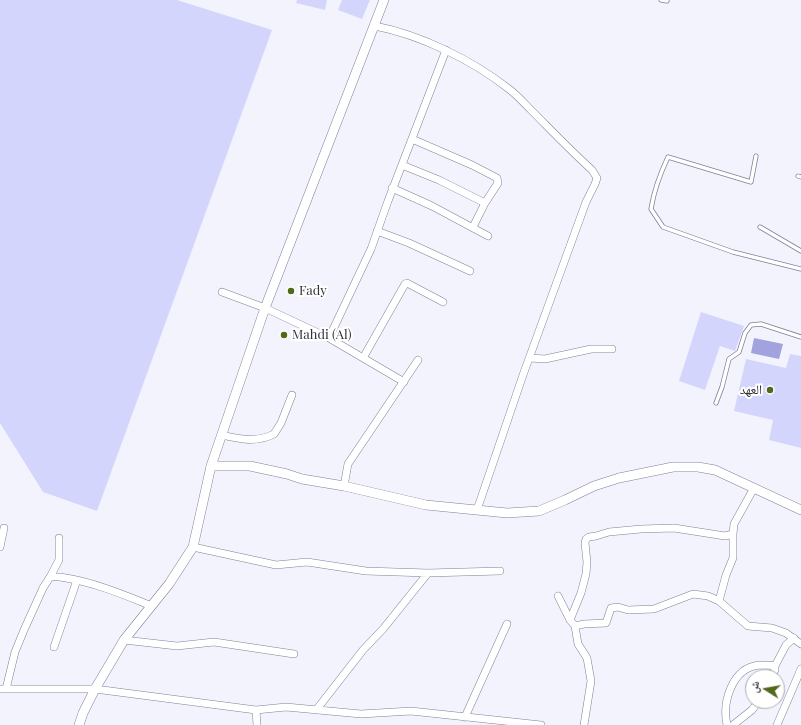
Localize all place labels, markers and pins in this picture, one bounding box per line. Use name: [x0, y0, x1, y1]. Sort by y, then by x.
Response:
place label: Fady: [299, 283, 327, 299]
marker: Fady: [286, 286, 296, 296]
place label: Mahdi (Al): [292, 327, 352, 343]
marker: Mahdi (Al): [279, 330, 289, 340]
place label: العهد: [740, 382, 762, 398]
marker: العهد: [765, 385, 775, 395]

